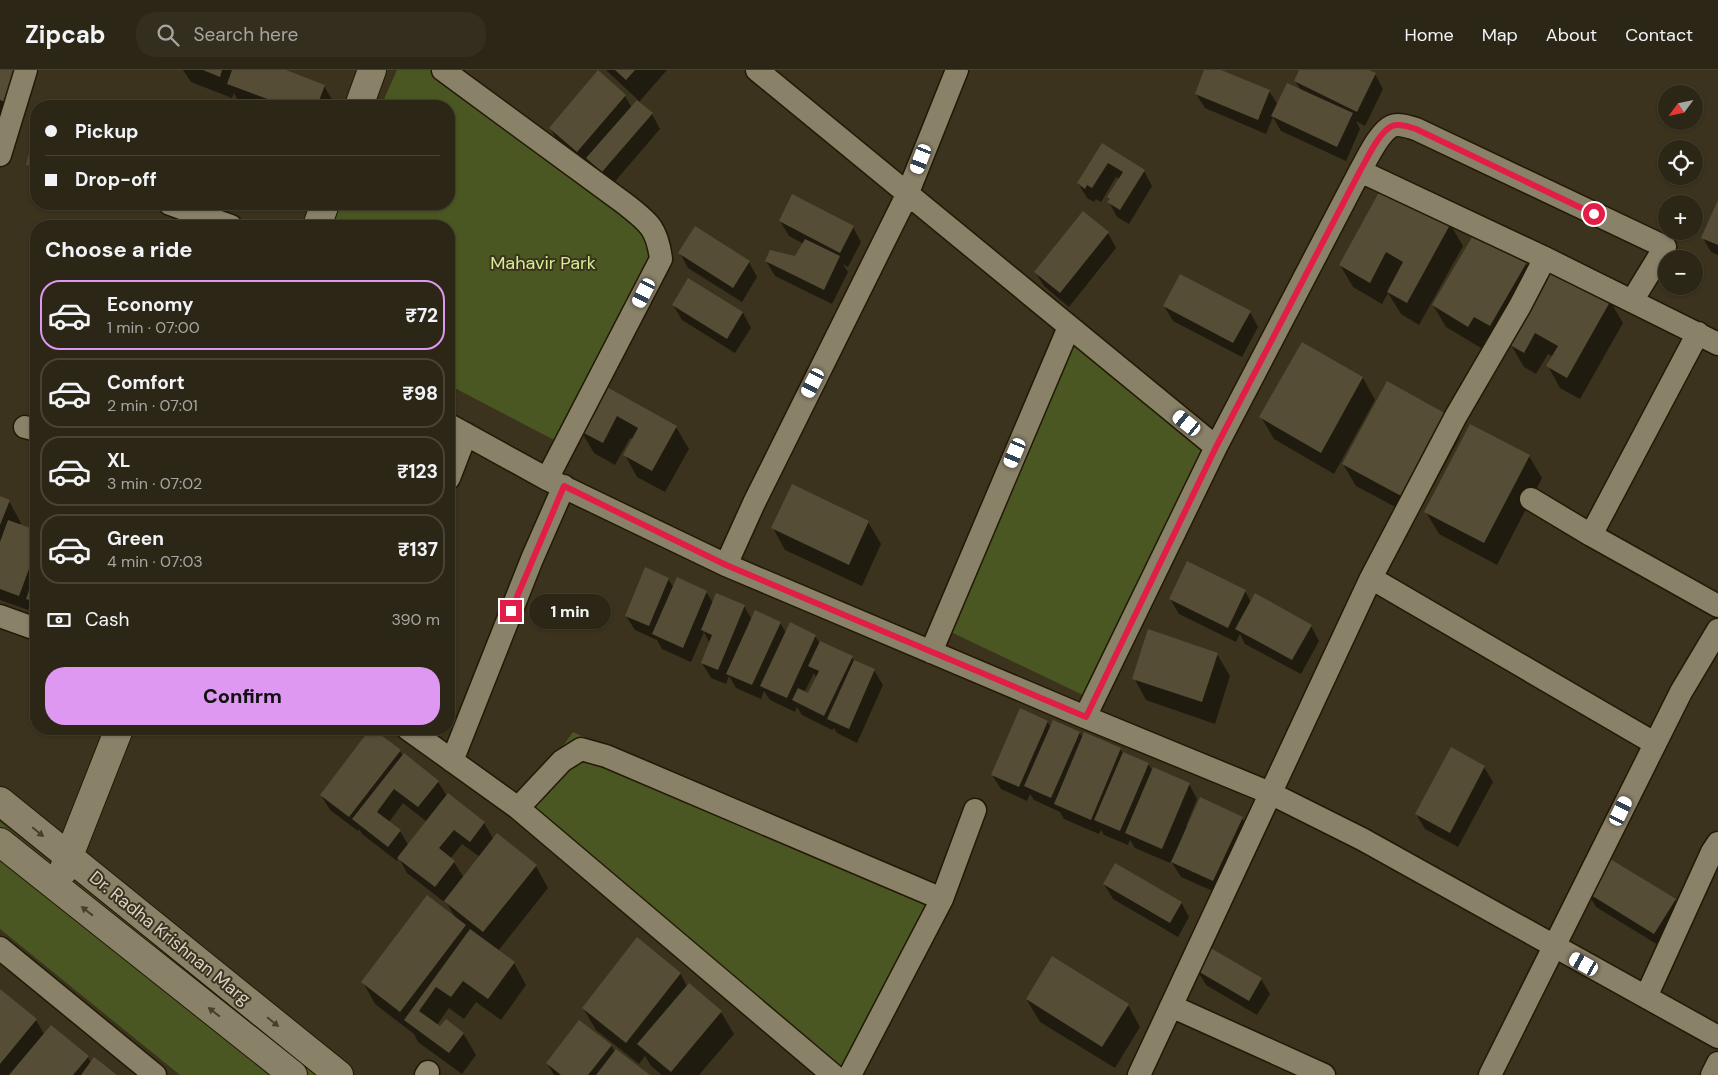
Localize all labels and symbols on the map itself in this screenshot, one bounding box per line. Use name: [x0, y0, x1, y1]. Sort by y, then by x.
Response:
north arrow: [1658, 85, 1702, 130]
car: [908, 142, 933, 176]
route start: [1583, 203, 1605, 225]
park label: Mahavir Park: [490, 251, 596, 275]
car: [630, 276, 657, 310]
car: [799, 366, 826, 400]
car: [1170, 408, 1203, 438]
car: [1002, 436, 1027, 470]
callout: 1 min: [528, 594, 611, 628]
route end: [500, 600, 522, 622]
car: [1607, 794, 1634, 828]
one-way arrow: [31, 826, 44, 837]
street label: Dr. Radha Krishnan Marg: [84, 866, 256, 1010]
one-way arrow: [81, 905, 94, 916]
car: [1567, 950, 1600, 978]
one-way arrow: [207, 1007, 221, 1017]
one-way arrow: [266, 1016, 279, 1027]

